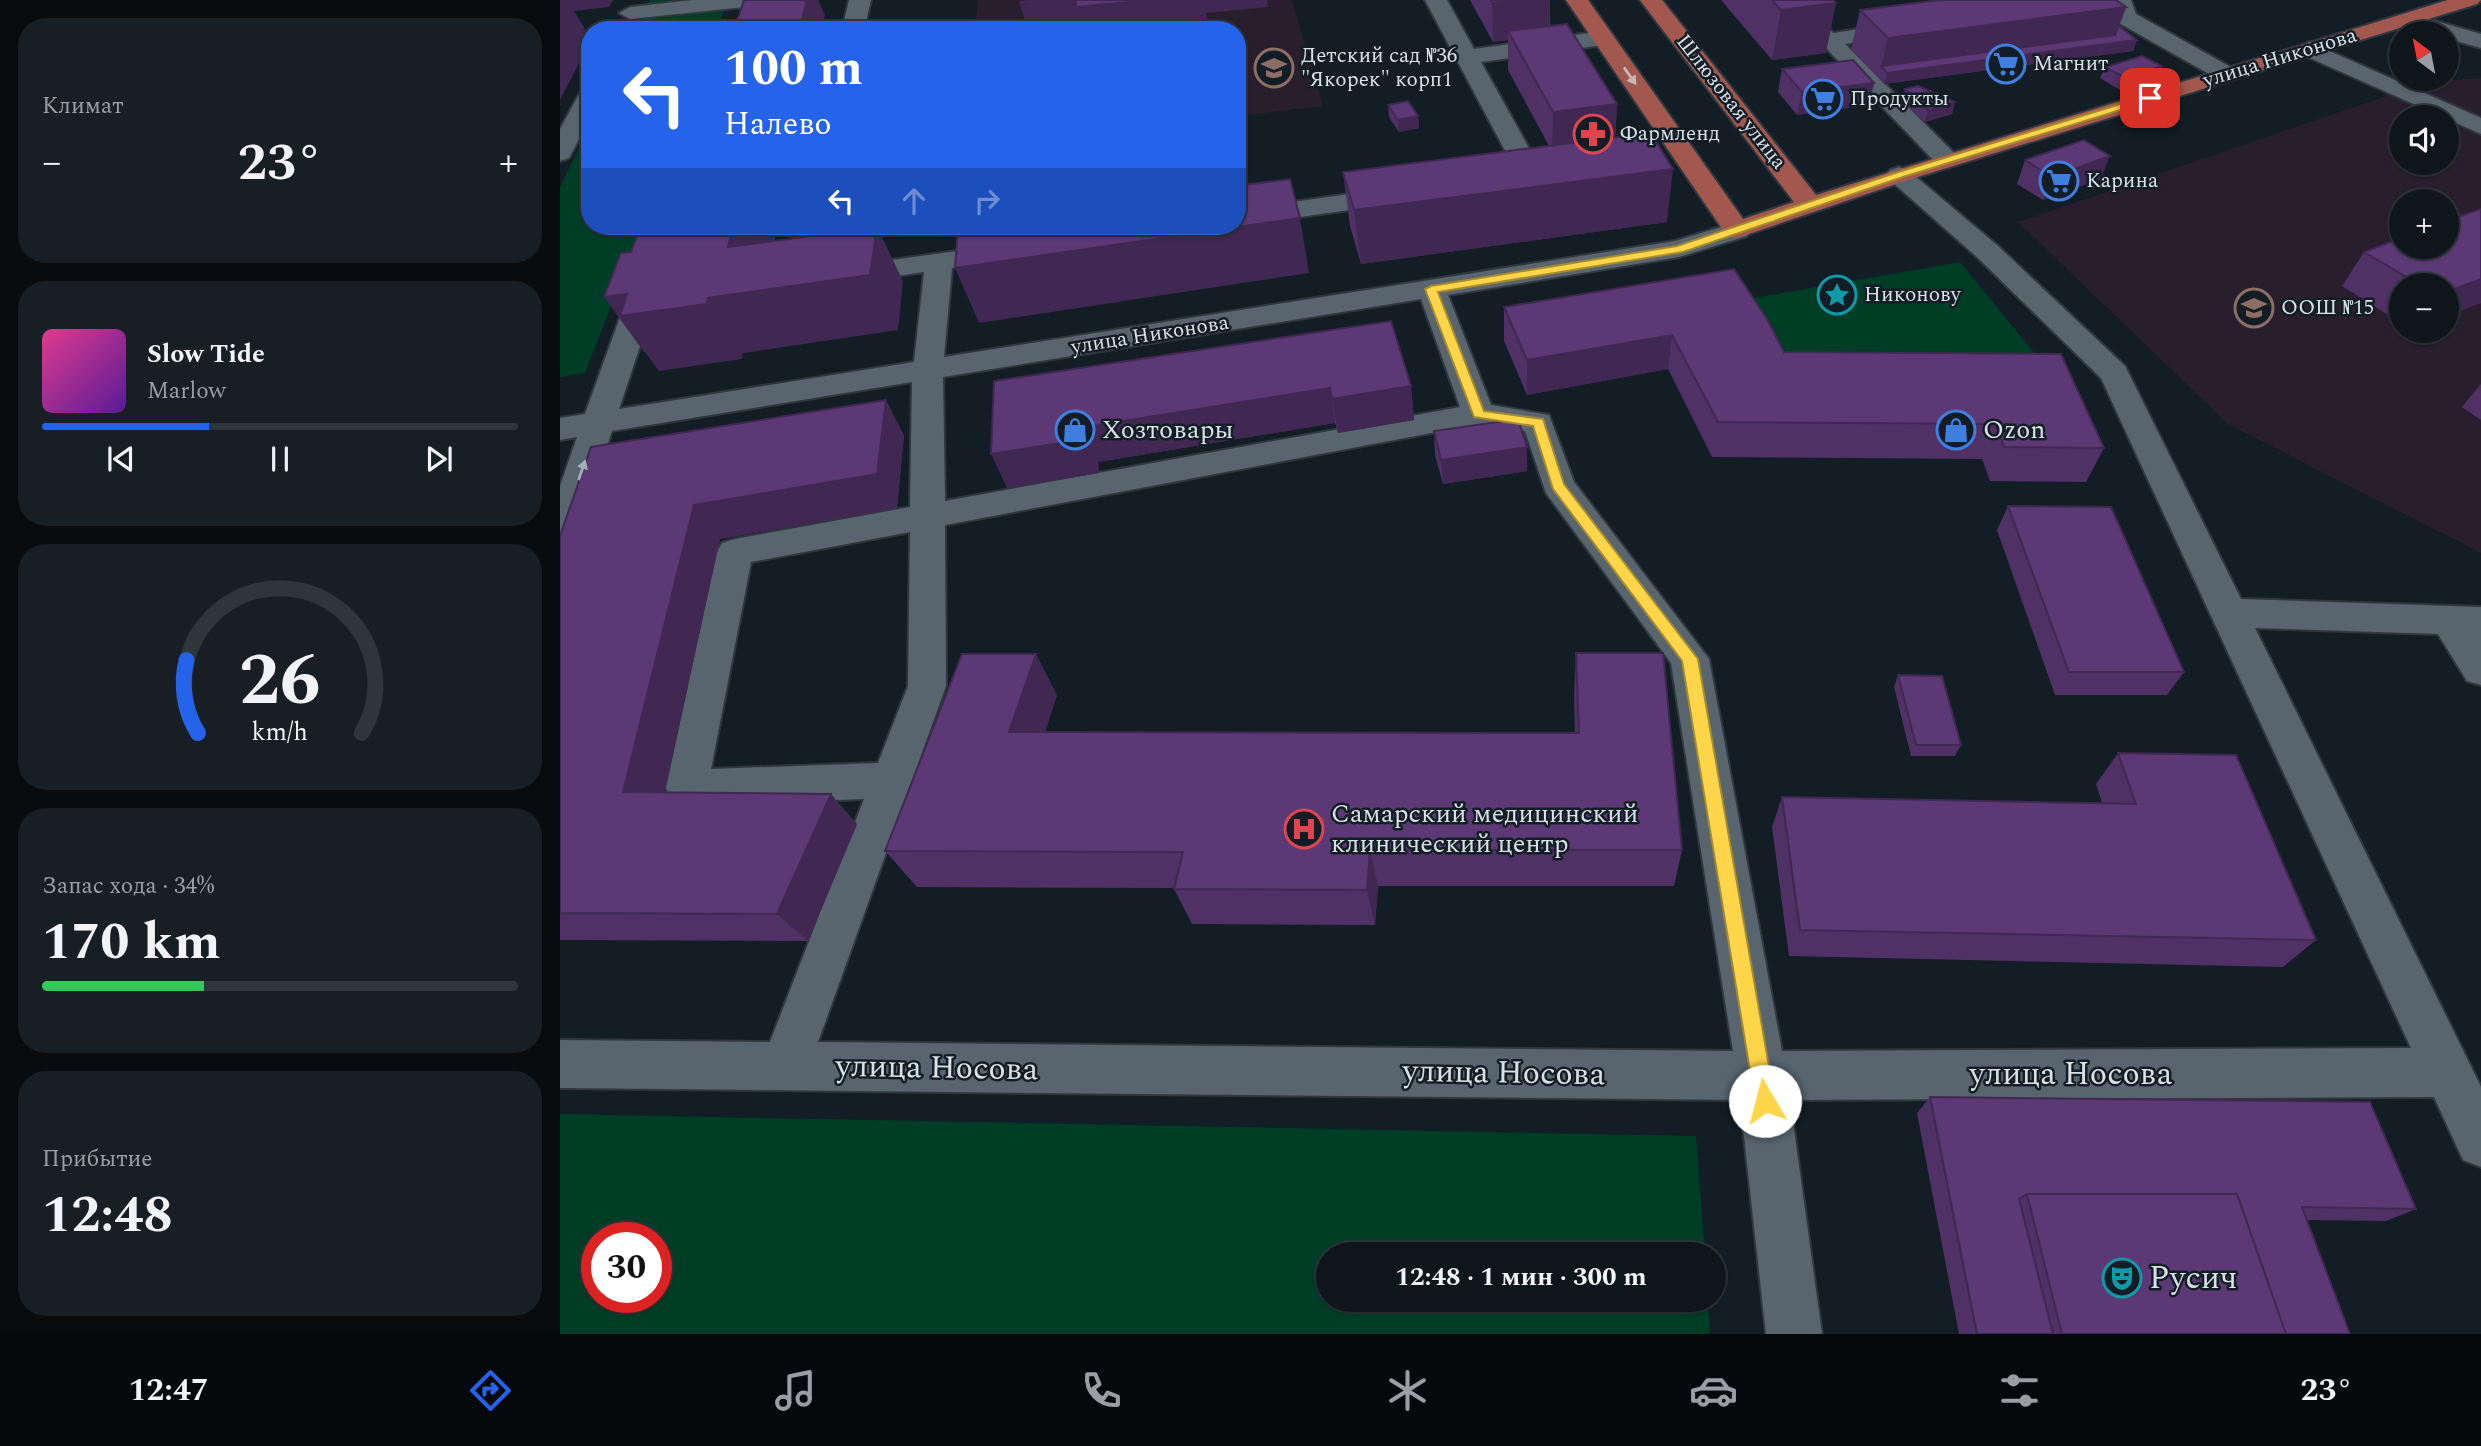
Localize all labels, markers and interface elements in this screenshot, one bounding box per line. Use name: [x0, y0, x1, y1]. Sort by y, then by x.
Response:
street label: улица Никонова: [2198, 19, 2362, 97]
north arrow: [2389, 21, 2459, 91]
map controls: [2389, 21, 2459, 343]
street label: Шлюзовая улица: [1668, 27, 1795, 177]
text: 100 m: [724, 32, 863, 107]
place label: Детский сад №36 "Якорек" корп1: [1301, 40, 1457, 96]
supermarket icon: Магнит: [1985, 43, 2027, 85]
school or university icon: Детский сад №36 "Якорек" корп1: [1253, 47, 1295, 89]
place label: Магнит: [2033, 48, 2108, 80]
icon: left: [609, 49, 700, 140]
one-way arrow: [1623, 67, 1637, 85]
pin: [2120, 68, 2180, 128]
supermarket icon: Продукты: [1802, 78, 1844, 120]
icon: arrive: [2131, 79, 2169, 117]
place label: Продукты: [1850, 83, 1949, 115]
text: Климат: [42, 89, 124, 124]
text: Налево: [724, 100, 832, 149]
button: sound: [2389, 105, 2459, 175]
pharmacy icon: Фармленд: [1572, 113, 1614, 155]
place label: Фармленд: [1620, 118, 1720, 150]
text: 23°: [238, 124, 322, 203]
text: −: [42, 134, 61, 192]
text: +: [499, 134, 518, 192]
supermarket icon: Карина: [2038, 160, 2080, 202]
place label: Карина: [2086, 165, 2159, 197]
icon: left: [822, 182, 860, 220]
icon: ahead: [895, 182, 933, 220]
icon: right: [968, 182, 1006, 220]
button: +: [2389, 189, 2459, 259]
button: −: [2389, 273, 2459, 343]
place icon: Никонову: [1816, 274, 1858, 316]
place label: Никонову: [1864, 279, 1962, 311]
school or university icon: ООШ №15: [2233, 287, 2275, 329]
place label: ООШ №15: [2281, 292, 2374, 324]
street label: улица Никонова: [1068, 307, 1232, 363]
text: Slow Tide: [147, 334, 265, 374]
text: Marlow: [147, 374, 226, 409]
shop icon: Хозтовары: [1054, 409, 1096, 451]
shop icon: Ozon: [1935, 409, 1977, 451]
place label: Хозтовары: [1102, 410, 1234, 450]
place label: Ozon: [1983, 410, 2045, 450]
icon: previous: [102, 440, 140, 478]
icon: pause: [261, 440, 299, 478]
icon: next: [420, 440, 458, 478]
one-way arrow: [577, 460, 588, 481]
text: 26: [239, 626, 321, 737]
text: km/h: [252, 714, 308, 752]
place label: Самарский медицинский клинический центр: [1331, 794, 1638, 864]
hospital icon: Самарский медицинский клинический центр: [1283, 808, 1325, 850]
text: Запас хода · 34%: [42, 869, 214, 904]
text: 170 km: [42, 903, 221, 982]
street label: улица Носова: [834, 1042, 1039, 1094]
street label: улица Носова: [1401, 1047, 1606, 1099]
street label: улица Носова: [1969, 1050, 2173, 1099]
position arrow: [1728, 1064, 1802, 1138]
text: Прибытие: [42, 1142, 153, 1177]
text: 12:48: [42, 1176, 173, 1255]
speed limit sign: 30: [581, 1222, 672, 1313]
place label: Русич: [2149, 1254, 2237, 1303]
text: 12:48 · 1 мин · 300 m: [1395, 1257, 1647, 1297]
theatre icon: Русич: [2101, 1257, 2143, 1299]
text: 12:47: [128, 1366, 209, 1415]
icon: directions: [466, 1366, 515, 1415]
icon: music: [771, 1366, 820, 1415]
icon: phone: [1077, 1366, 1126, 1415]
icon: climate: [1383, 1366, 1432, 1415]
icon: car: [1689, 1366, 1738, 1415]
icon: filters: [1995, 1366, 2044, 1415]
text: 23°: [2301, 1366, 2353, 1415]

